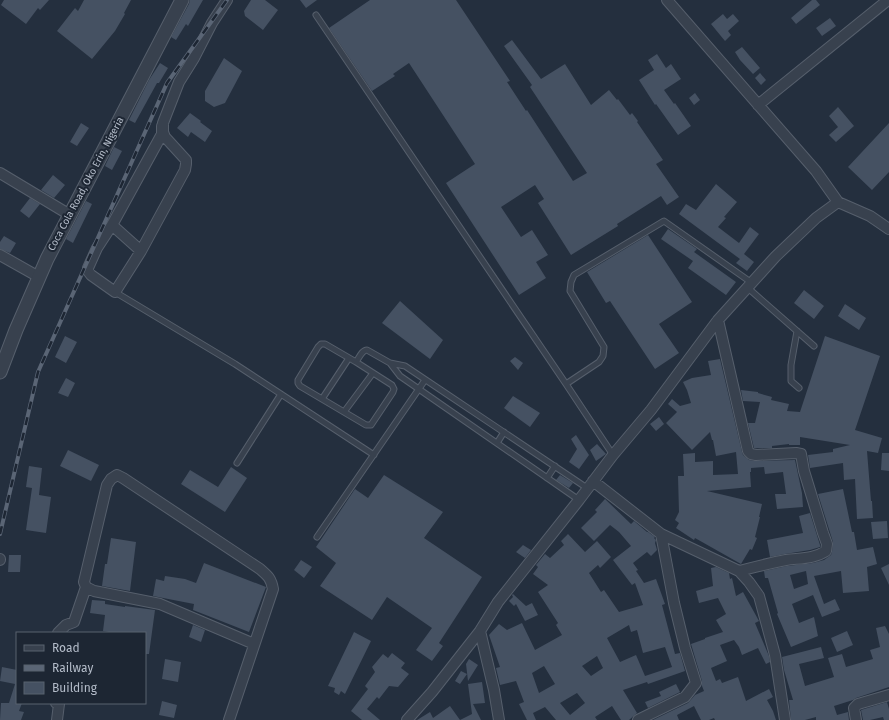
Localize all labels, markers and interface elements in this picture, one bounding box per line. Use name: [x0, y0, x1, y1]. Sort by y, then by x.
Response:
street label: Coca Cola Road, Oko Erin, Nigeria: [46, 115, 126, 253]
legend: [16, 632, 146, 704]
text: Road: [52, 641, 80, 655]
text: Railway: [52, 661, 93, 675]
text: Building: [52, 681, 98, 695]

